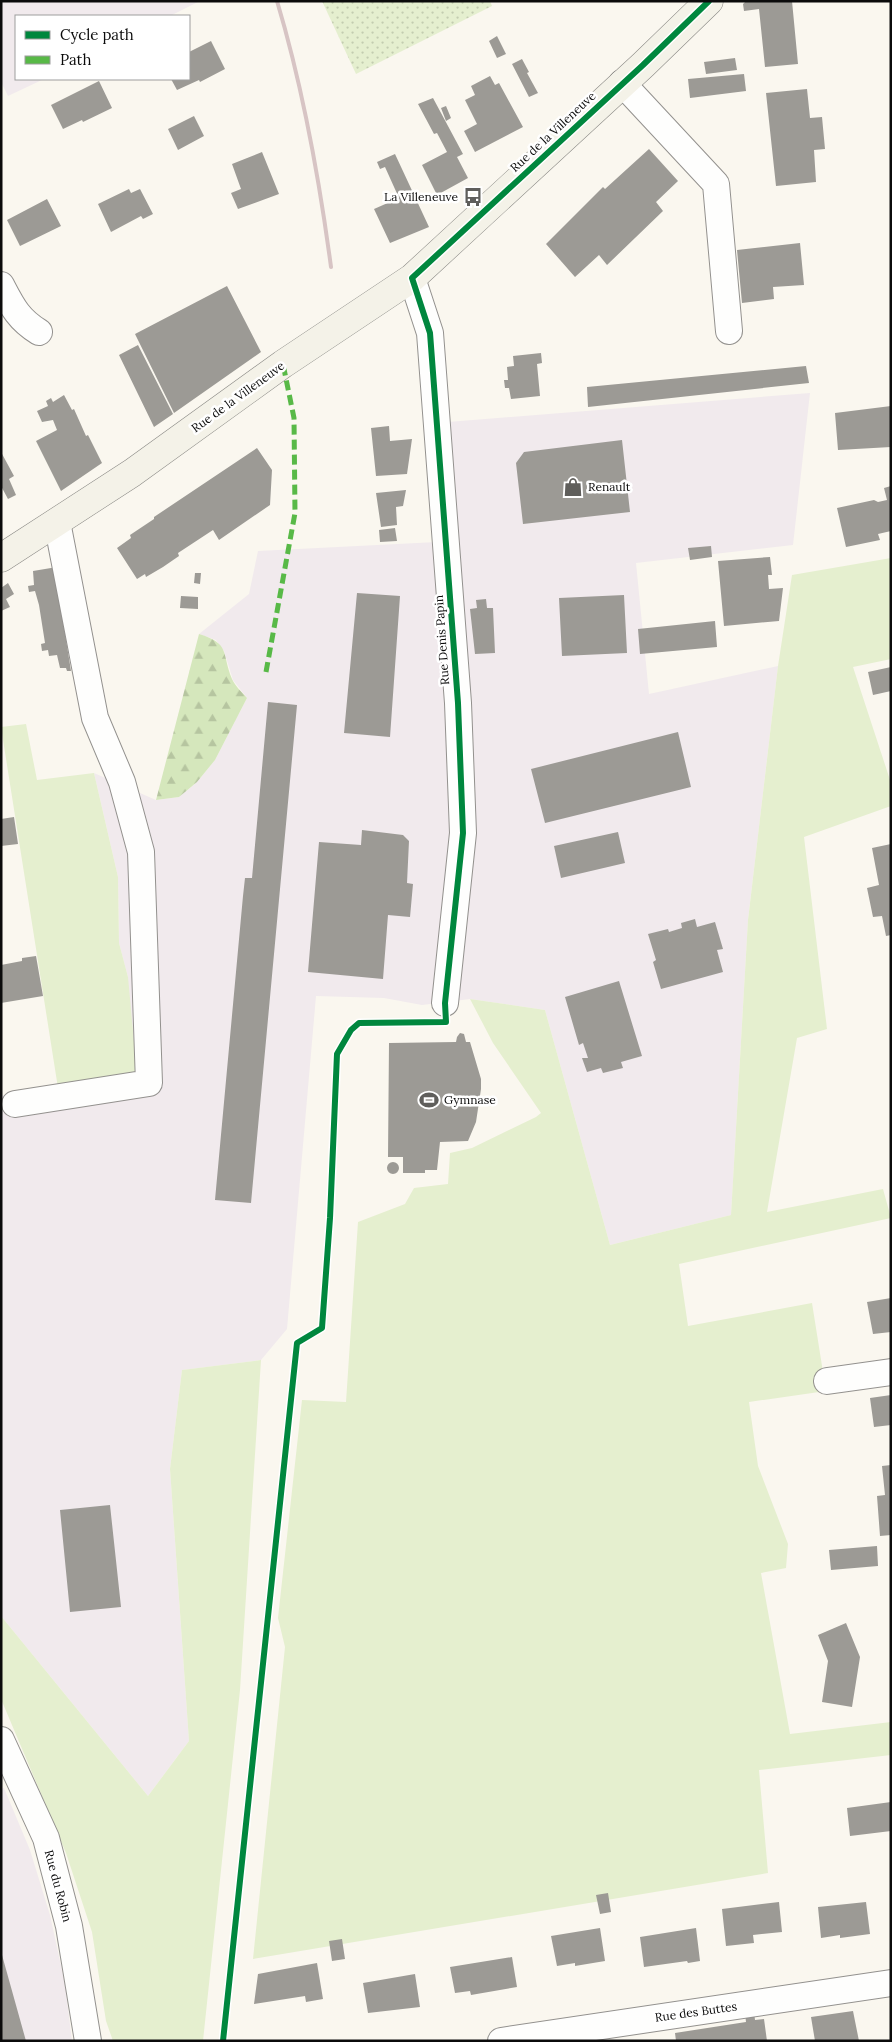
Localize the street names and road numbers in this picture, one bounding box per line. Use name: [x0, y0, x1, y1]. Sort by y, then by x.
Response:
street label: Rue de la Villeneuve: [507, 88, 599, 175]
street label: Rue de la Villeneuve: [188, 358, 288, 435]
street label: Rue Denis Papin: [431, 594, 452, 686]
street label: Rue du Robin: [42, 1848, 75, 1924]
street label: Rue des Buttes: [654, 1998, 738, 2025]

